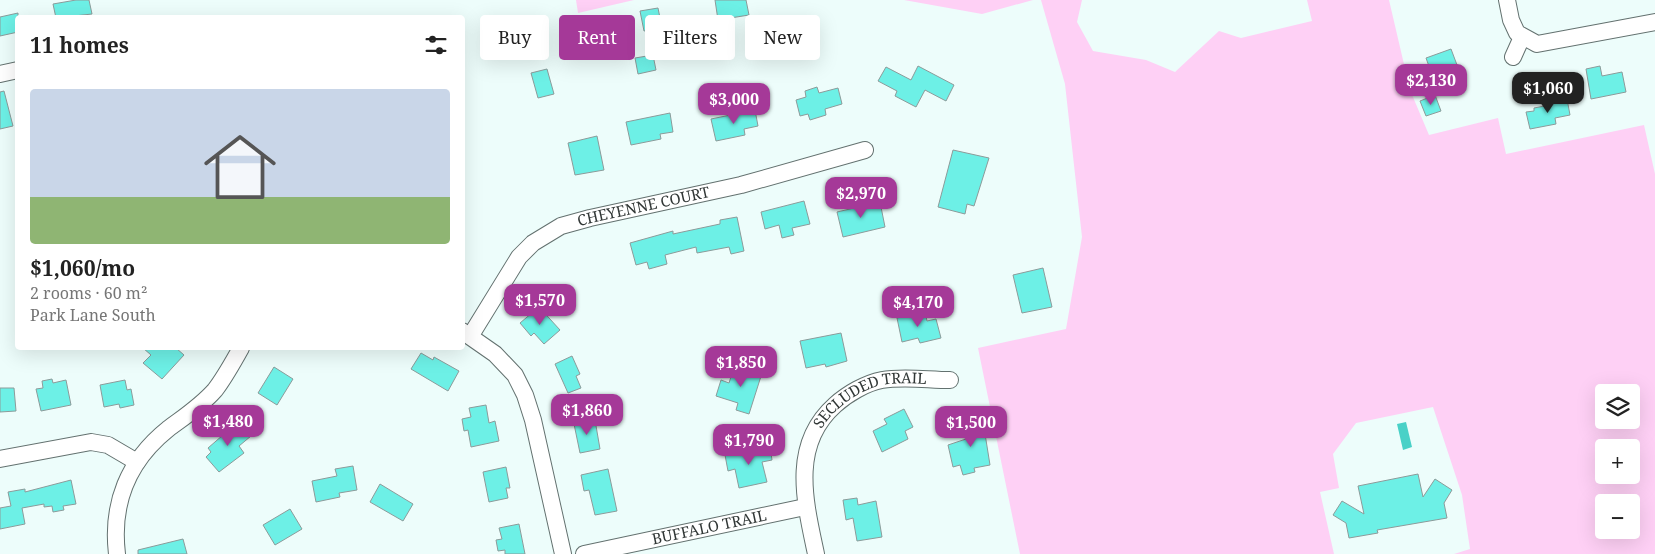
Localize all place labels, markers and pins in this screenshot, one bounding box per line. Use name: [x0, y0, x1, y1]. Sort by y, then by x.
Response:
pin: $2,130: [1390, 64, 1472, 106]
pin: $1,060: [1507, 72, 1589, 114]
pin: $3,000: [693, 82, 775, 125]
pin: $2,970: [820, 176, 902, 219]
pin: $1,570: [499, 284, 581, 326]
pin: $4,170: [877, 286, 959, 328]
pin: $1,850: [700, 346, 782, 388]
pin: $1,860: [546, 394, 628, 436]
pin: $1,480: [187, 404, 269, 447]
pin: $1,500: [930, 406, 1012, 448]
pin: $1,790: [708, 424, 790, 466]

